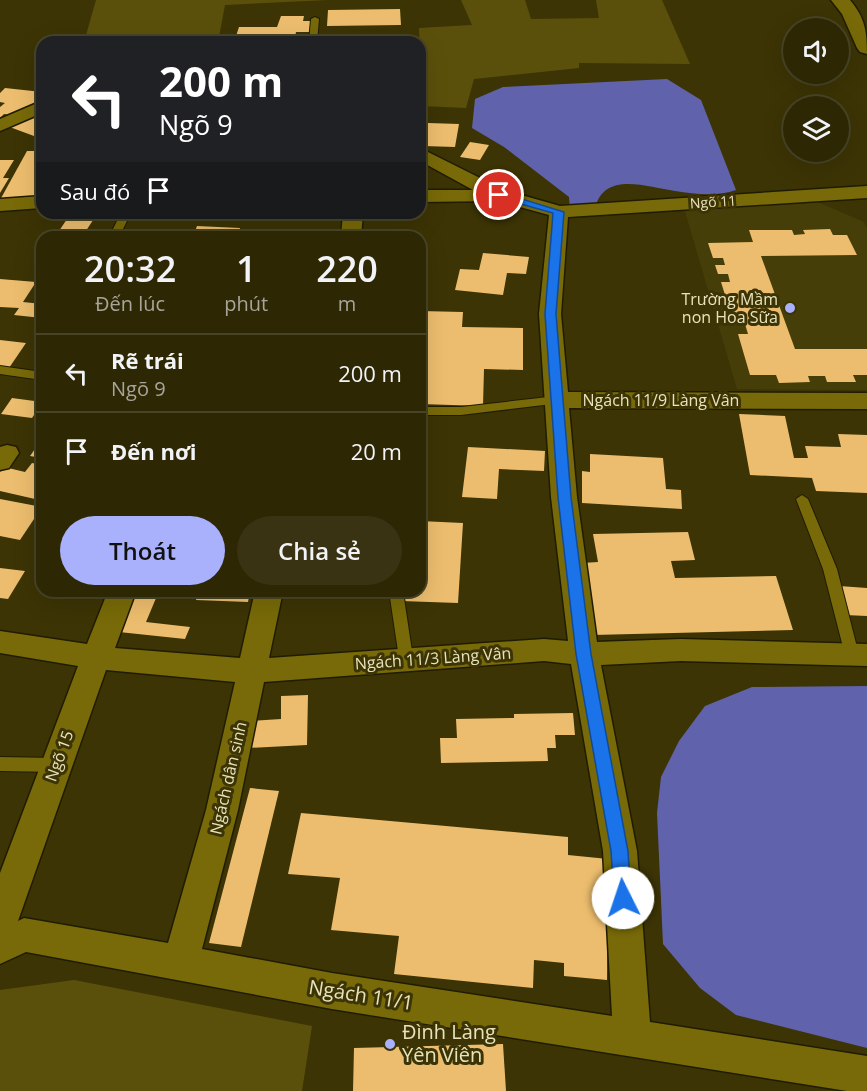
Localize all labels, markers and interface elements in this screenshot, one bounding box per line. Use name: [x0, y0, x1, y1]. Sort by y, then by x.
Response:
map controls: [783, 18, 849, 162]
button: sound: [783, 18, 849, 84]
text: 200 m: [159, 52, 283, 109]
icon: left: [60, 60, 138, 138]
button: layers: [783, 96, 849, 162]
text: Ngõ 9: [159, 106, 233, 143]
pin: [473, 169, 524, 220]
icon: arrive: [142, 174, 175, 207]
text: Sau đó: [60, 176, 130, 206]
icon: arrive: [482, 178, 515, 211]
street label: Ngõ 11: [689, 190, 737, 213]
text: 20:32: [84, 244, 176, 293]
text: 1: [236, 244, 257, 293]
text: 220: [316, 244, 378, 293]
place label: Trường Mầm non Hoa Sữa: [682, 288, 778, 328]
text: Đến lúc: [95, 290, 165, 317]
text: phút: [224, 290, 268, 317]
text: m: [338, 290, 356, 317]
marker: Trường Mầm non Hoa Sữa: [783, 301, 797, 315]
text: Rẽ trái: [111, 345, 184, 375]
icon: left: [60, 357, 93, 390]
text: 200 m: [338, 358, 402, 388]
text: Ngõ 9: [111, 375, 166, 402]
street label: Ngách 11/9 Làng Vân: [583, 389, 739, 411]
icon: arrive: [60, 435, 93, 468]
text: Đến nơi: [111, 436, 197, 466]
text: 20 m: [351, 436, 402, 466]
button: Thoát: [60, 516, 225, 585]
button: Chia sẻ: [237, 516, 402, 585]
street label: Ngách 11/3 Làng Vân: [354, 642, 512, 674]
street label: Ngách dân sinh: [204, 719, 252, 837]
street label: Ngõ 15: [40, 727, 78, 785]
position arrow: [591, 866, 655, 930]
street label: Ngách 11/1: [307, 973, 415, 1016]
place label: Đình Làng Yên Viên: [402, 1018, 496, 1068]
marker: Đình Làng Yên Viên: [383, 1037, 397, 1051]

